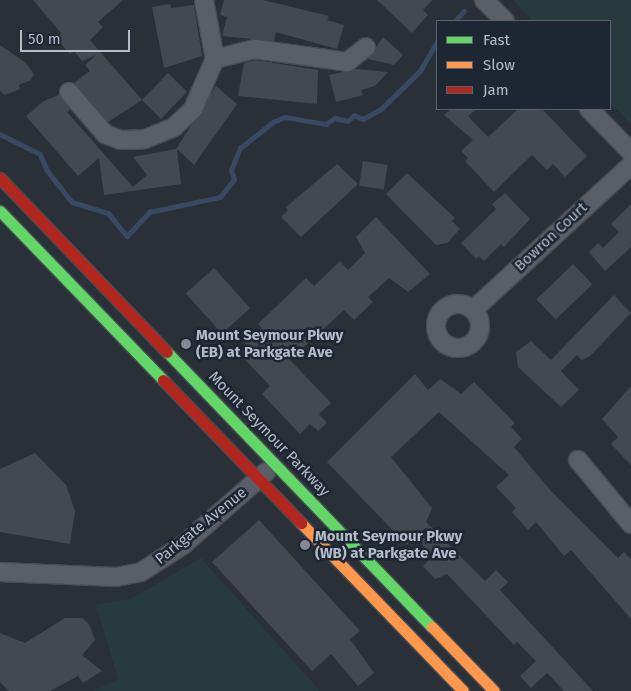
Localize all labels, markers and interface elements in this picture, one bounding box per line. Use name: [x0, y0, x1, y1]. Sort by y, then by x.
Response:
scale bar: [22, 20, 132, 52]
legend: [436, 20, 611, 110]
text: 50 m: [28, 30, 61, 48]
text: Fast: [483, 31, 510, 49]
text: Slow: [483, 56, 515, 74]
text: Jam: [483, 81, 509, 99]
street label: Bowron Court: [511, 199, 591, 275]
place label: Mount Seymour Pkwy (EB) at Parkgate Ave: [196, 326, 343, 361]
marker: Mount Seymour Pkwy (EB) at Parkgate Ave: [180, 338, 192, 350]
street label: Mount Seymour Parkway: [205, 368, 333, 500]
street label: Parkgate Avenue: [152, 484, 250, 568]
place label: Mount Seymour Pkwy (WB) at Parkgate Ave: [315, 527, 462, 562]
marker: Mount Seymour Pkwy (WB) at Parkgate Ave: [299, 539, 311, 551]

